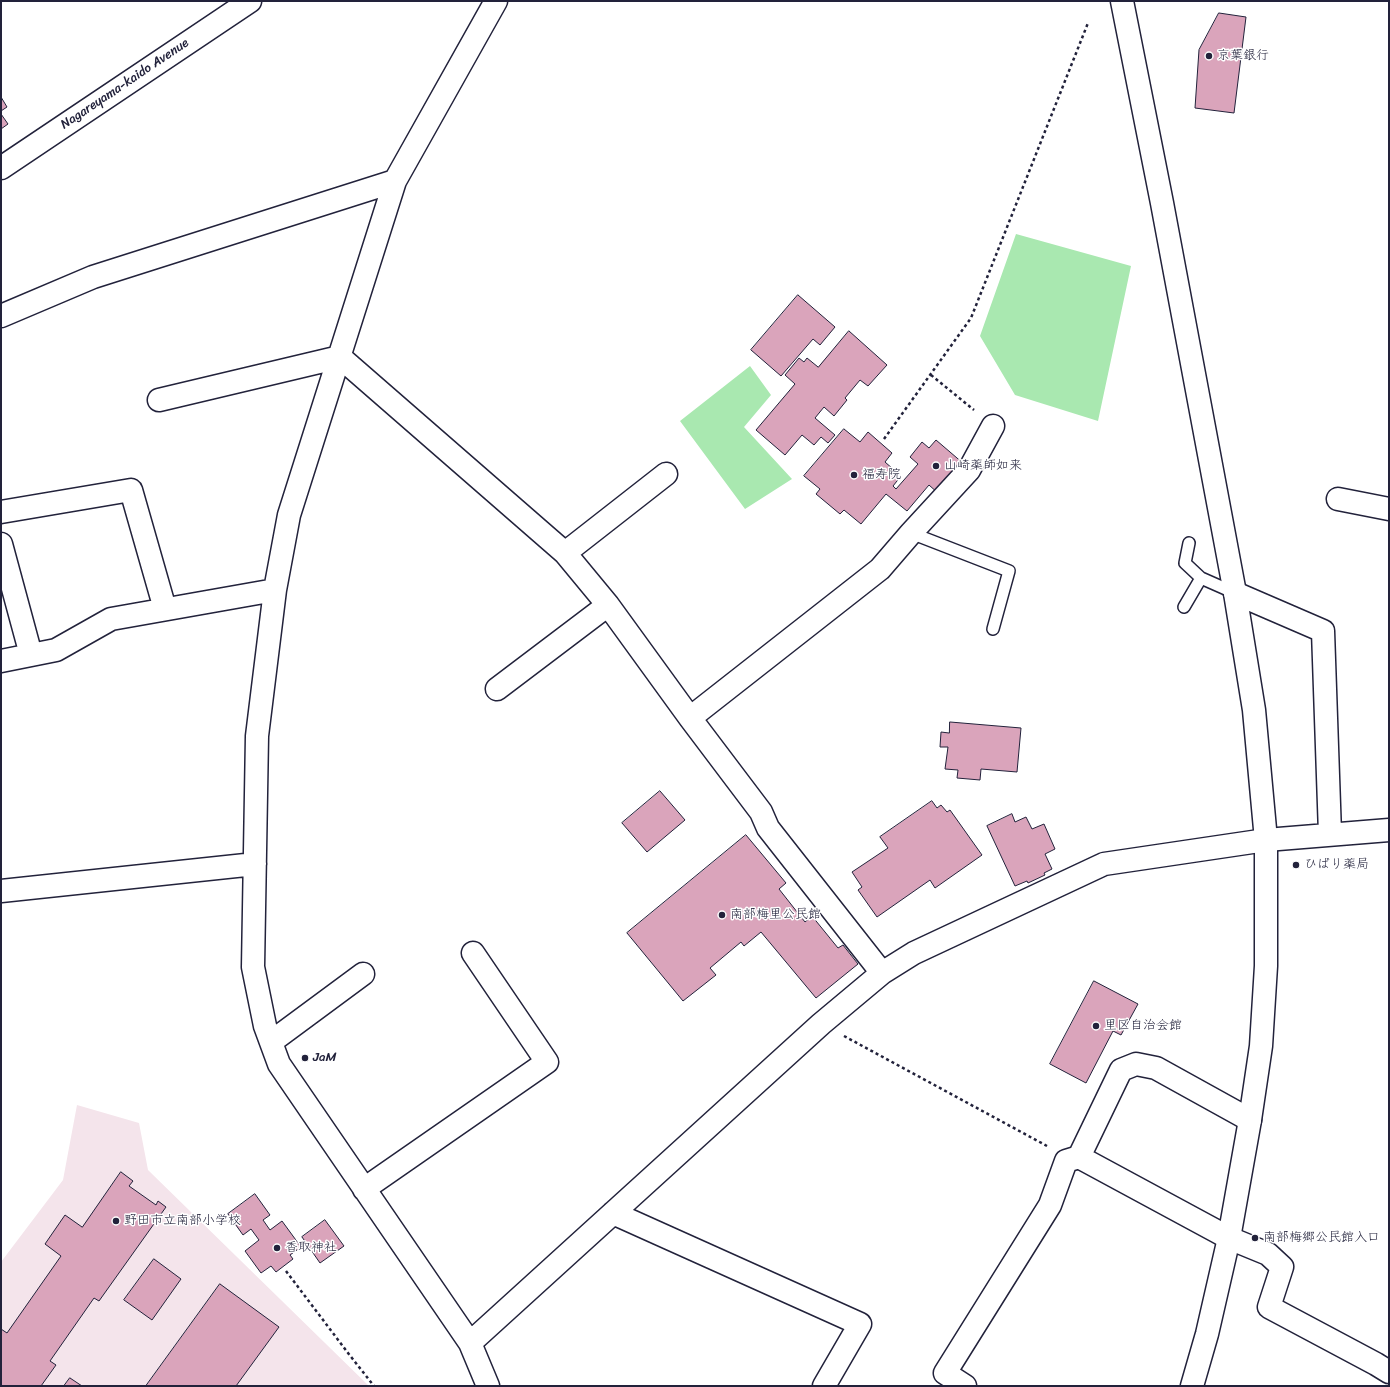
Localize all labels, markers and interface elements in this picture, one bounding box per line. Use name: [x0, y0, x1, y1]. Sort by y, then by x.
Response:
street label: Nagareyama-kaido Avenue: [58, 35, 192, 133]
place label: 京葉銀行: [1217, 48, 1269, 64]
marker: 京葉銀行: [1204, 51, 1214, 61]
place label: 山崎薬師如来: [944, 458, 1022, 474]
marker: 山崎薬師如来: [931, 461, 941, 471]
place label: 福寿院: [862, 467, 901, 483]
marker: 福寿院: [849, 470, 859, 480]
place label: ひばり薬局: [1304, 857, 1369, 873]
marker: ひばり薬局: [1291, 860, 1301, 870]
place label: 南部梅里公民館: [730, 907, 821, 923]
marker: 南部梅里公民館: [717, 910, 727, 920]
place label: 里区自治会館: [1104, 1018, 1182, 1034]
marker: 里区自治会館: [1091, 1021, 1101, 1031]
place label: JaM: [313, 1050, 337, 1066]
marker: JaM: [300, 1053, 310, 1063]
place label: 野田市立南部小学校: [124, 1213, 241, 1229]
marker: 野田市立南部小学校: [111, 1216, 121, 1226]
place label: 南部梅郷公民館入口: [1263, 1230, 1380, 1246]
marker: 南部梅郷公民館入口: [1250, 1233, 1260, 1243]
place label: 香取神社: [285, 1240, 337, 1256]
marker: 香取神社: [272, 1243, 282, 1253]

